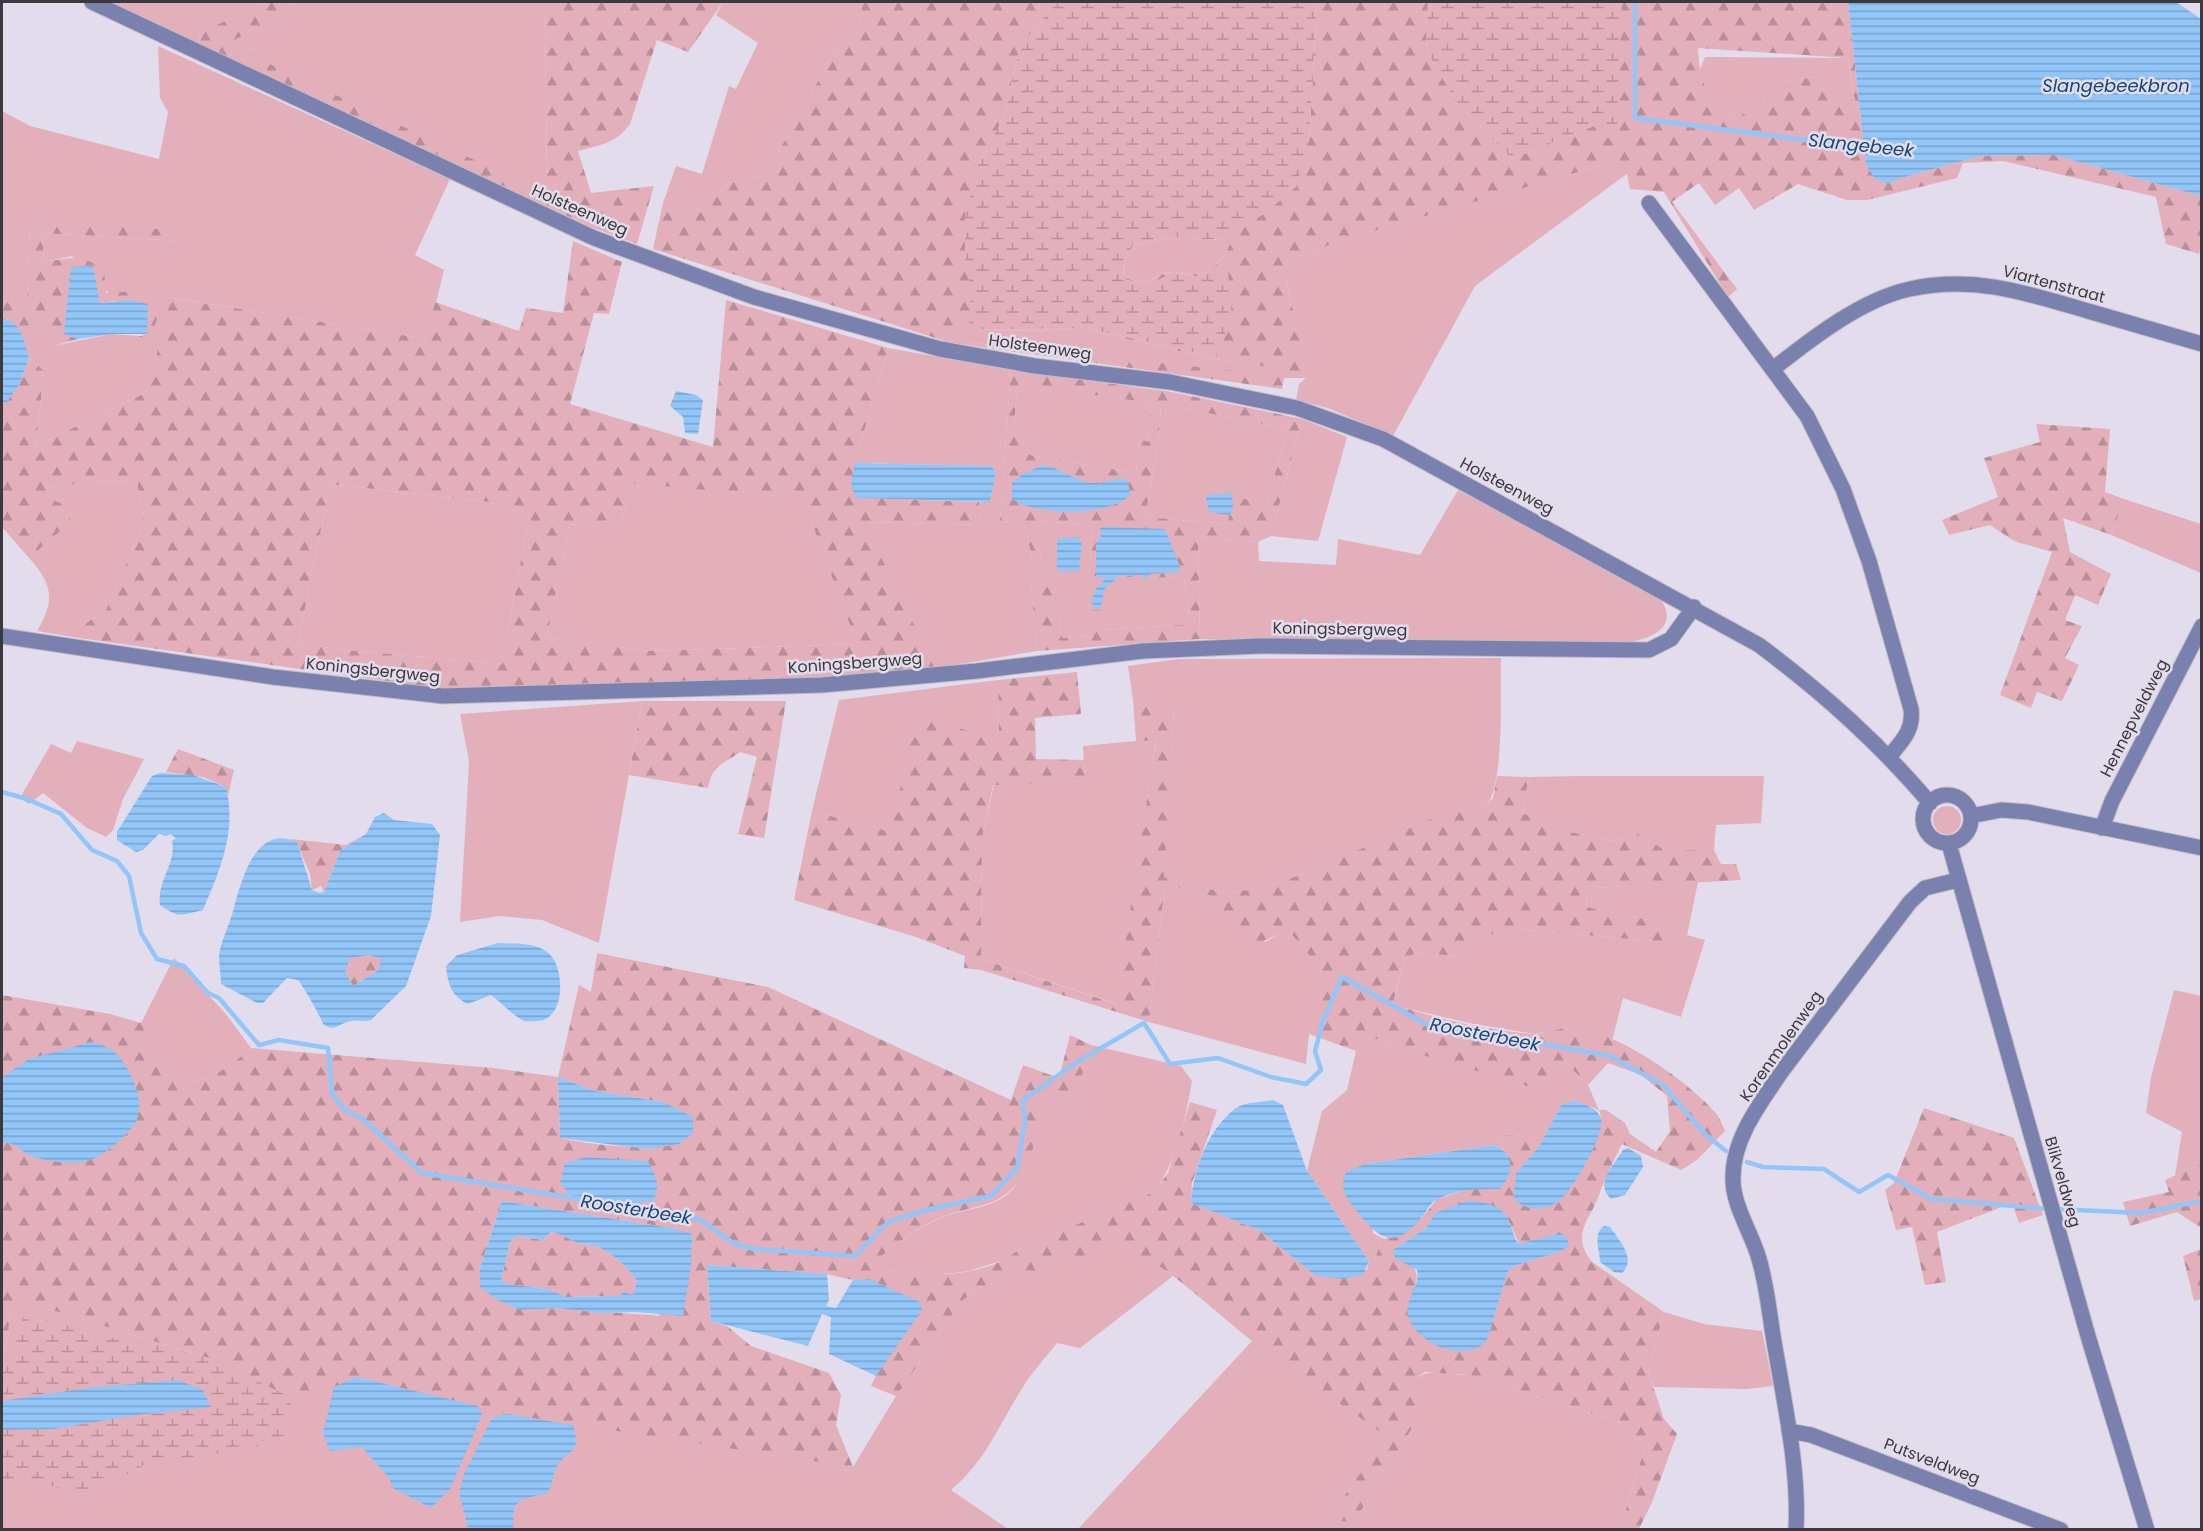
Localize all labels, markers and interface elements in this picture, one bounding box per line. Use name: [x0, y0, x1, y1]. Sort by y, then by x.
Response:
water label: Slangebeekbron: [2042, 73, 2190, 98]
water label: Slangebeek: [1807, 127, 1916, 163]
street label: Holsteenweg: [528, 178, 632, 242]
street label: Viartenstraat: [2000, 259, 2108, 309]
street label: Holsteenweg: [987, 328, 1093, 366]
street label: Holsteenweg: [1456, 452, 1558, 520]
street label: Koningsbergweg: [1272, 616, 1408, 642]
street label: Koningsbergweg: [787, 647, 923, 679]
street label: Koningsbergweg: [305, 652, 441, 688]
street label: Hennepveldweg: [2094, 655, 2174, 781]
street label: Korenmolenweg: [1734, 986, 1828, 1106]
water label: Roosterbeek: [1428, 1011, 1543, 1057]
street label: Blikveldweg: [2039, 1134, 2087, 1230]
water label: Roosterbeek: [579, 1188, 694, 1230]
street label: Putsveldweg: [1881, 1432, 1983, 1490]

